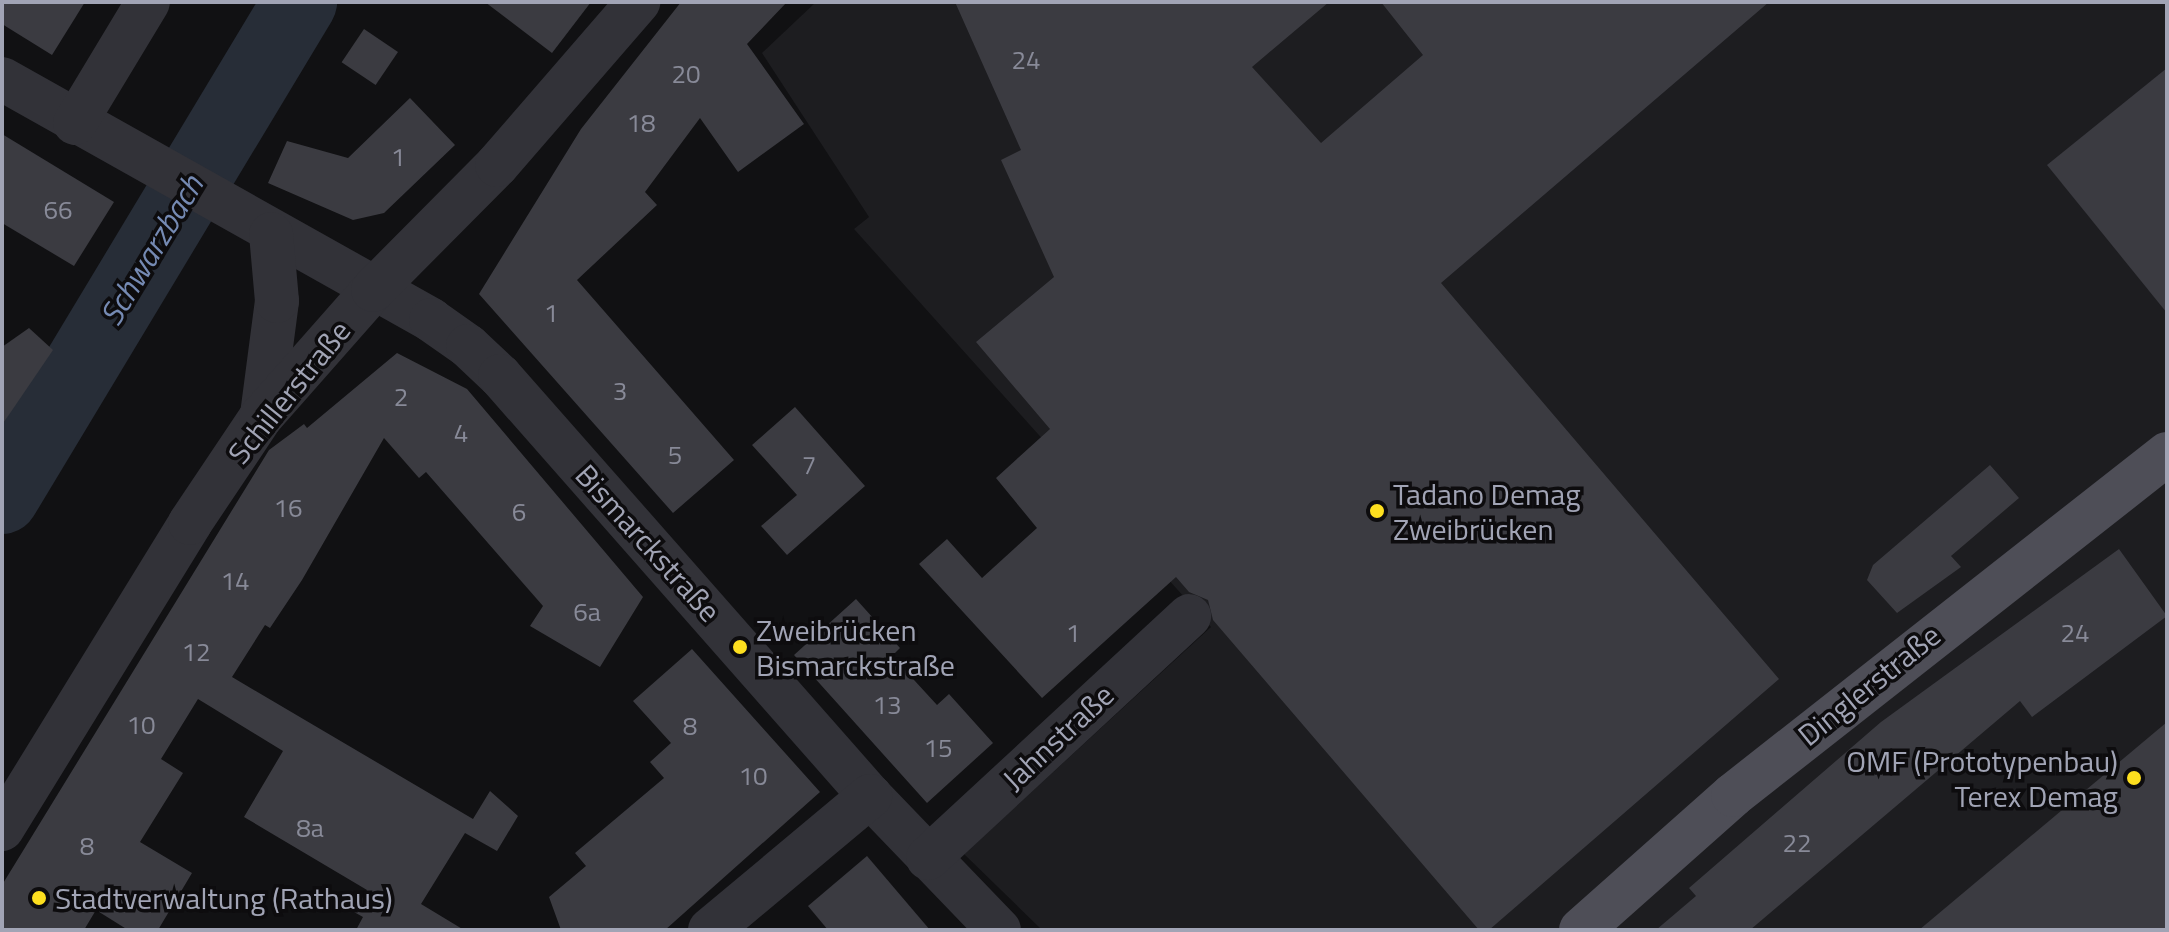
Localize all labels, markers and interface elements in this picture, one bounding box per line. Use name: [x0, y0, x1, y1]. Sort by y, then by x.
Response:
house number: 24: [1011, 44, 1041, 76]
house number: 20: [671, 58, 701, 90]
house number: 18: [626, 107, 656, 139]
house number: 1: [391, 141, 405, 173]
water label: Schwarzbach: [91, 168, 211, 332]
house number: 66: [43, 194, 73, 226]
house number: 1: [544, 297, 558, 329]
street label: Schillerstraße: [220, 313, 358, 471]
house number: 3: [613, 375, 627, 407]
house number: 2: [394, 381, 408, 413]
house number: 4: [454, 417, 468, 449]
house number: 5: [668, 439, 682, 471]
house number: 7: [802, 449, 816, 481]
street label: Bismarckstraße: [568, 457, 728, 629]
place label: Tadano Demag Zweibrücken: [1393, 476, 1581, 546]
house number: 16: [273, 492, 303, 524]
house number: 6: [512, 496, 526, 528]
marker: Tadano Demag Zweibrücken: [1368, 502, 1386, 520]
house number: 14: [220, 565, 250, 597]
house number: 6a: [573, 596, 601, 628]
place label: Zweibrücken Bismarckstraße: [756, 612, 955, 682]
house number: 1: [1066, 617, 1080, 649]
street label: Dinglerstraße: [1791, 617, 1947, 753]
house number: 24: [2060, 617, 2090, 649]
house number: 12: [181, 636, 211, 668]
marker: Zweibrücken Bismarckstraße: [731, 638, 749, 656]
street label: Jahnstraße: [995, 677, 1121, 797]
house number: 13: [872, 689, 902, 721]
house number: 10: [126, 709, 156, 741]
house number: 8: [683, 710, 697, 742]
house number: 15: [923, 732, 953, 764]
place label: OMF (Prototypenbau) Terex Demag: [1846, 743, 2118, 814]
house number: 10: [738, 760, 768, 792]
marker: OMF (Prototypenbau) Terex Demag: [2125, 769, 2143, 787]
house number: 8a: [296, 812, 324, 844]
house number: 22: [1782, 827, 1812, 859]
house number: 8: [80, 830, 94, 862]
place label: Stadtverwaltung (Rathaus): [55, 880, 393, 916]
marker: Stadtverwaltung (Rathaus): [30, 889, 48, 907]

